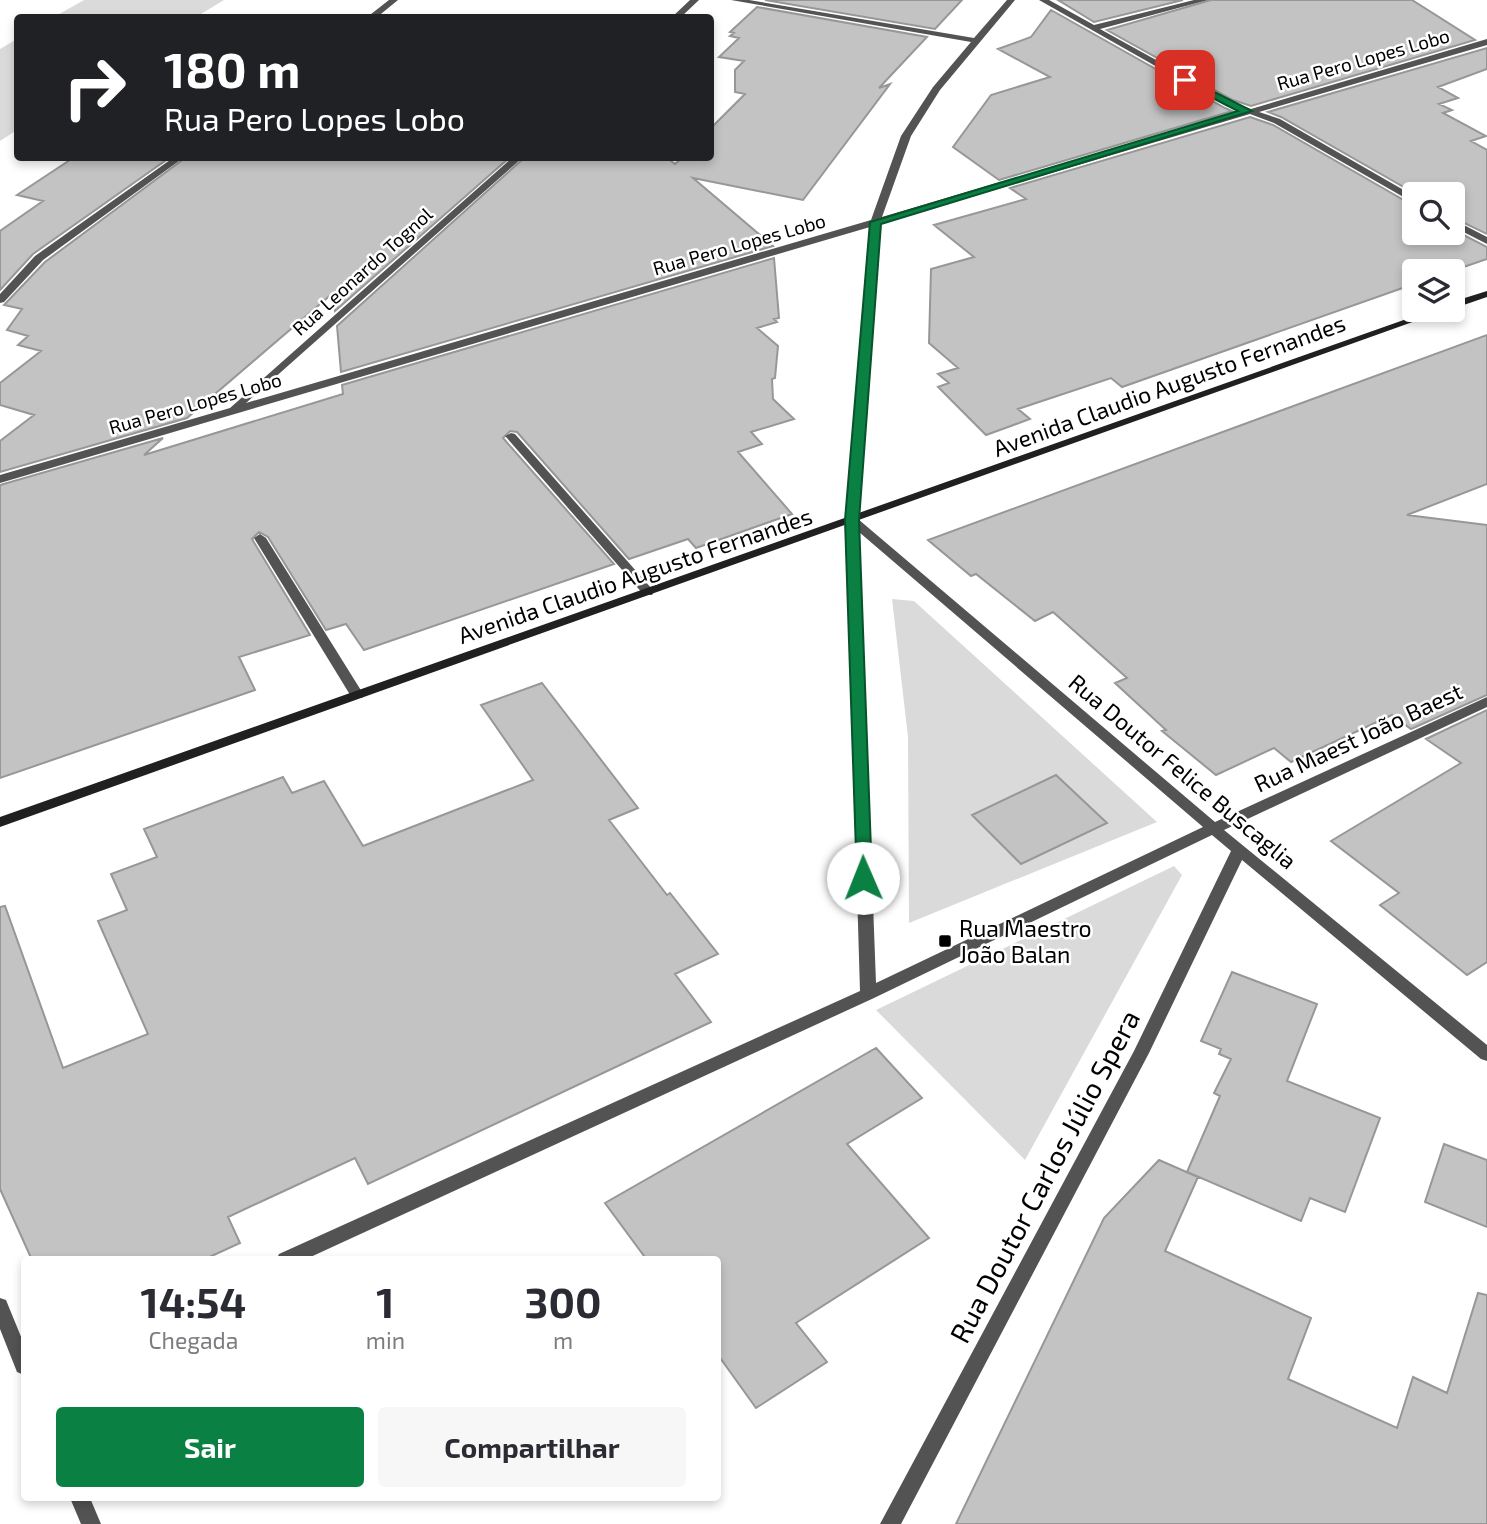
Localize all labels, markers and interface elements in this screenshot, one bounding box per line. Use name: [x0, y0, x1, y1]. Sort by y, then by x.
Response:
street label: Rua Pero Lopes Lobo: [1274, 23, 1452, 95]
text: 180 m: [164, 39, 300, 98]
icon: right: [49, 42, 140, 133]
pin: [1155, 50, 1215, 110]
icon: arrive: [1166, 61, 1204, 99]
text: Rua Pero Lopes Lobo: [164, 99, 465, 137]
map controls: [1402, 182, 1465, 322]
button: search: [1402, 182, 1465, 245]
street label: Rua Leonardo Tognol: [287, 202, 437, 340]
street label: Rua Pero Lopes Lobo: [650, 208, 828, 280]
button: layers: [1402, 259, 1465, 322]
street label: Avenida Claudio Augusto Fernandes: [989, 308, 1349, 462]
street label: Rua Pero Lopes Lobo: [106, 367, 284, 439]
street label: Avenida Claudio Augusto Fernandes: [454, 501, 816, 649]
street label: Rua Doutor Felice Buscaglia: [1063, 668, 1303, 874]
street label: Rua Maest João Baest: [1249, 676, 1467, 798]
position arrow: [826, 841, 900, 915]
place label: Rua Maestro João Balan: [959, 914, 1092, 968]
marker: Rua Maestro João Balan: [937, 933, 953, 949]
street label: Rua Doutor Carlos Júlio Spera: [942, 1004, 1146, 1348]
text: 14:54: [141, 1276, 246, 1326]
text: 1: [376, 1276, 394, 1326]
text: 300: [525, 1276, 601, 1326]
text: Chegada: [148, 1326, 238, 1354]
text: min: [366, 1326, 405, 1354]
text: m: [553, 1326, 573, 1354]
button: Sair: [56, 1407, 364, 1487]
button: Compartilhar: [378, 1407, 686, 1487]

